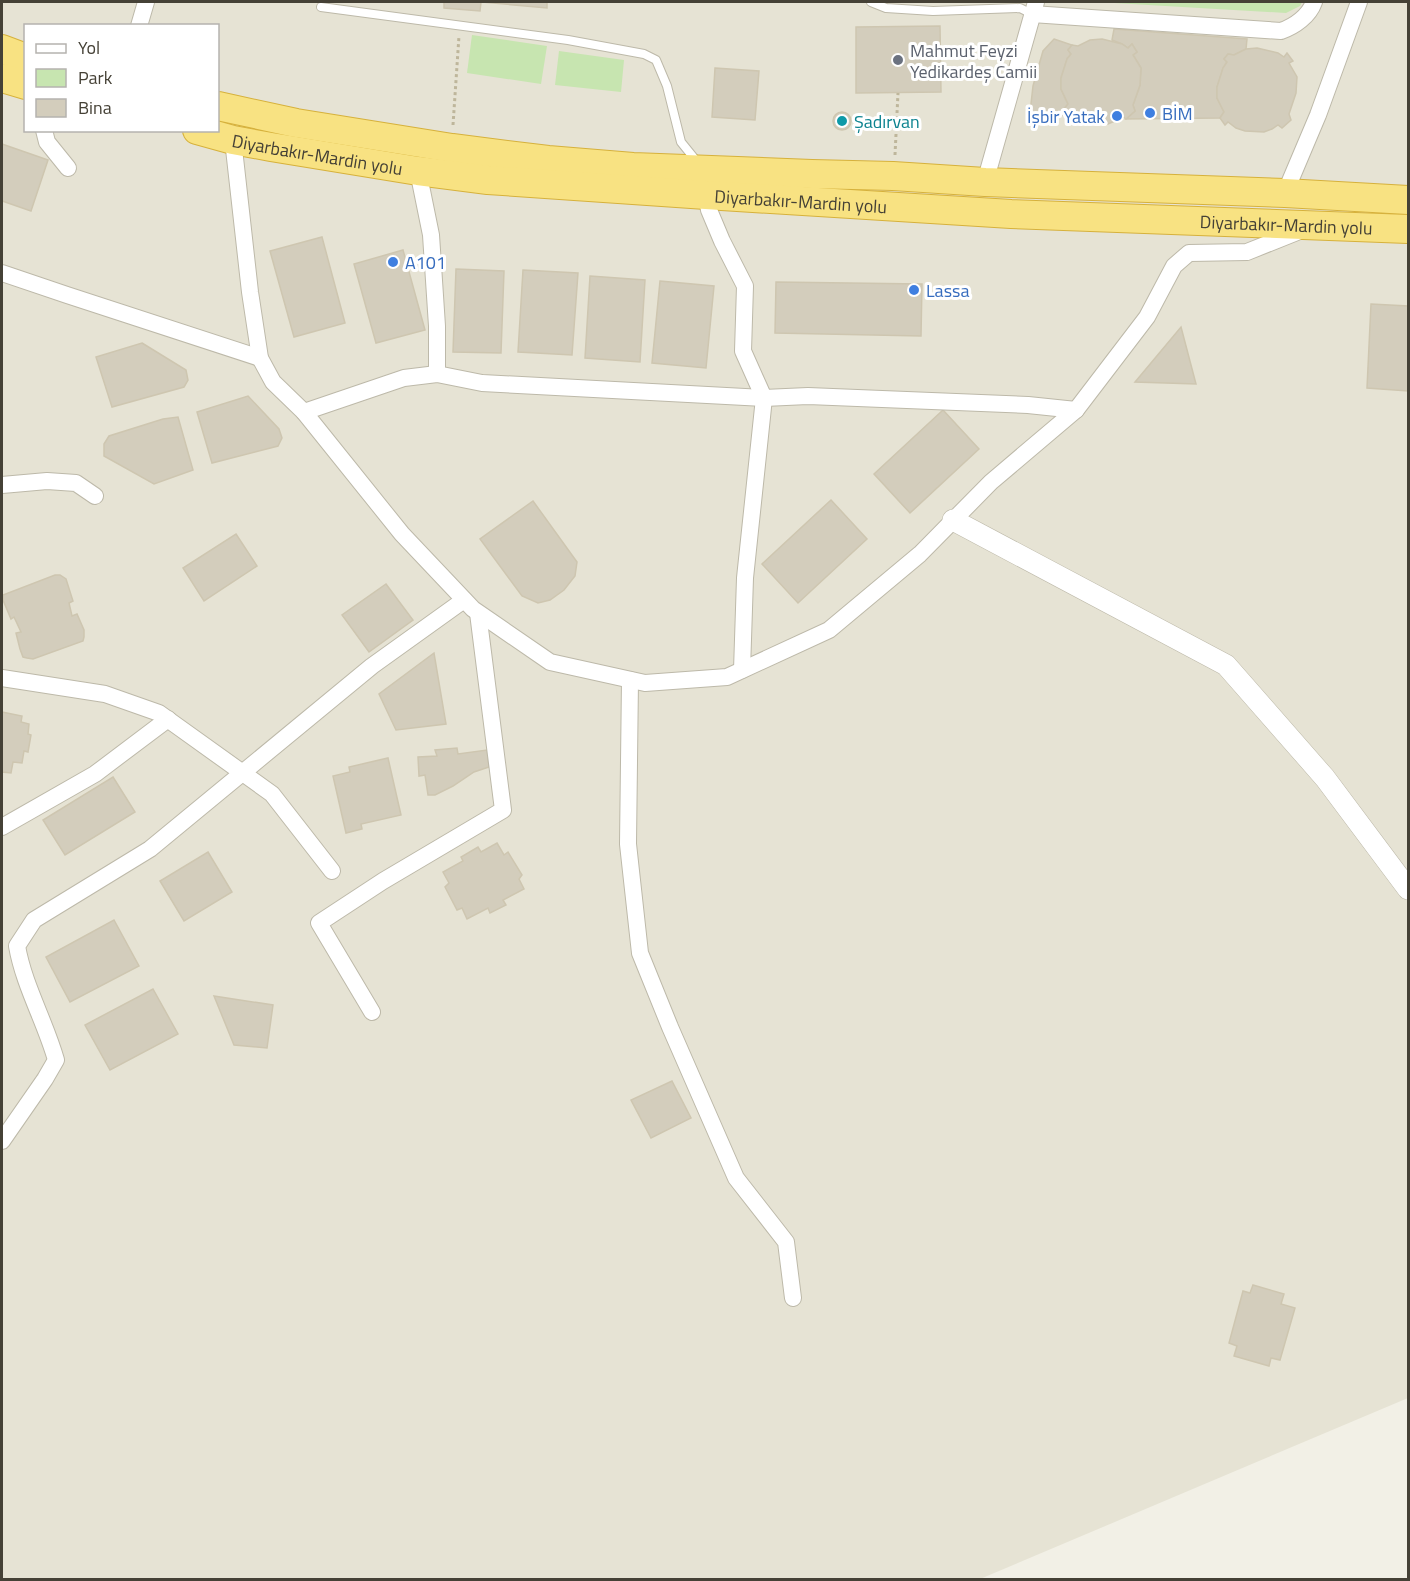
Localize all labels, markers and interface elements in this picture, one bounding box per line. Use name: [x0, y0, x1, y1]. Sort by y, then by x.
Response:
legend: [24, 24, 219, 132]
text: Yol: [78, 34, 100, 61]
place label: Mahmut Feyzi Yedikardeş Camii: [910, 37, 1037, 85]
marker: Mahmut Feyzi Yedikardeş Camii: [891, 53, 905, 67]
text: Park: [78, 64, 113, 91]
text: Bina: [78, 94, 112, 121]
place label: BİM: [1162, 100, 1193, 127]
place label: İşbir Yatak: [1027, 103, 1105, 130]
marker: BİM: [1143, 106, 1157, 120]
place label: Şadırvan: [854, 108, 920, 135]
marker: İşbir Yatak: [1110, 109, 1124, 123]
marker: Şadırvan: [835, 114, 849, 128]
street label: Diyarbakır-Mardin yolu: [230, 127, 405, 182]
street label: Diyarbakır-Mardin yolu: [714, 182, 888, 220]
street label: Diyarbakır-Mardin yolu: [1199, 208, 1373, 241]
place label: A101: [405, 249, 446, 276]
marker: A101: [386, 255, 400, 269]
place label: Lassa: [926, 277, 969, 304]
marker: Lassa: [907, 283, 921, 297]

